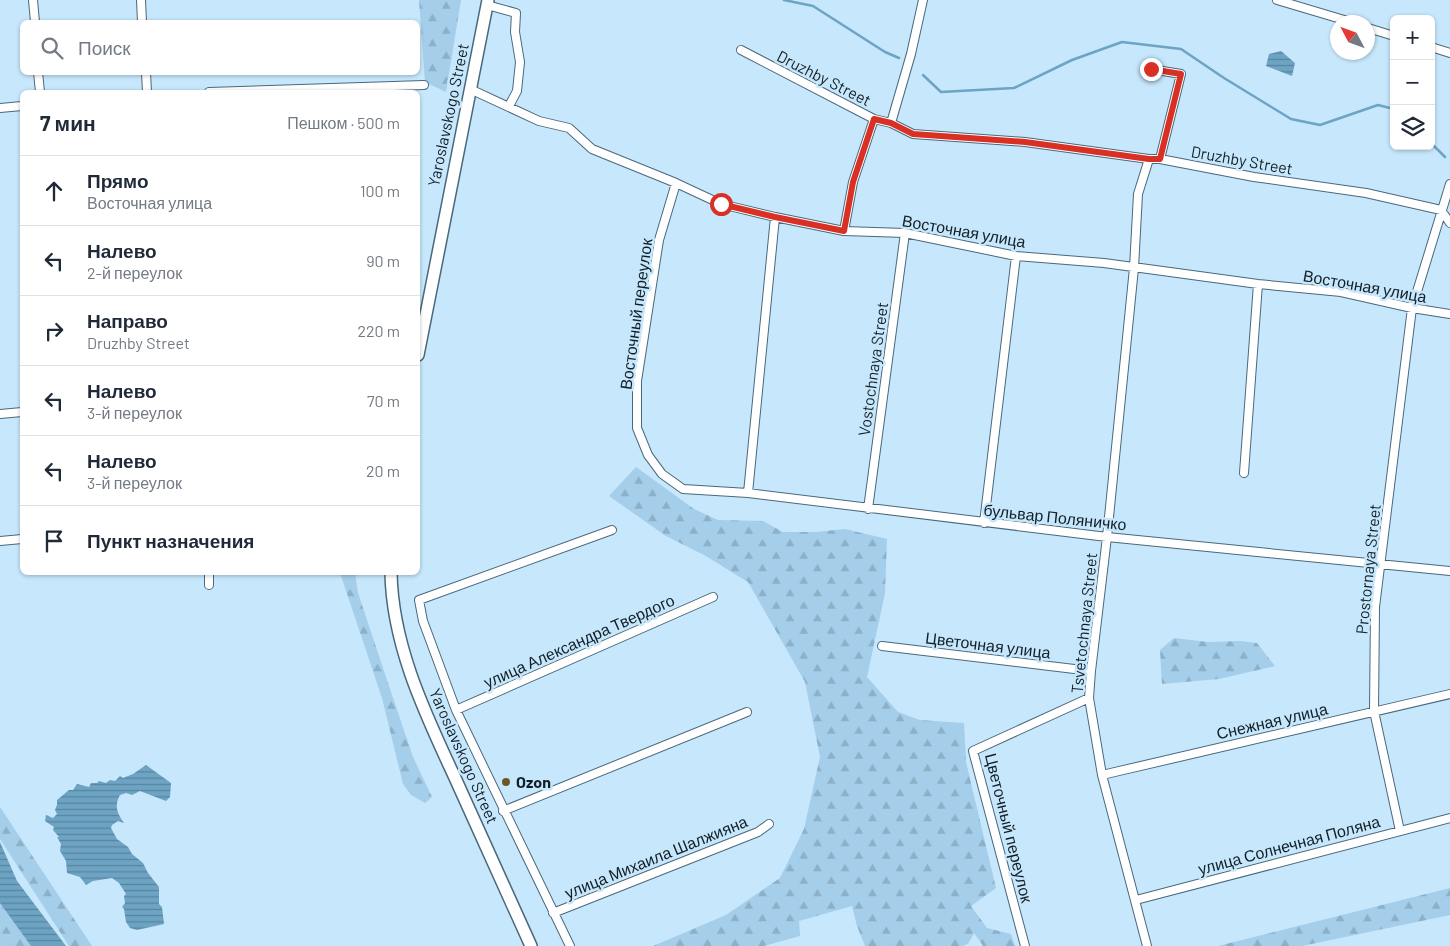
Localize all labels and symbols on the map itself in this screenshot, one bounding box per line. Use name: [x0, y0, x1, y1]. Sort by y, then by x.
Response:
north arrow: [1330, 15, 1375, 60]
street label: Yaroslavskogo Street: [423, 42, 472, 188]
street label: Druzhby Street: [774, 46, 874, 109]
route end: [1140, 58, 1163, 81]
street label: Druzhby Street: [1190, 141, 1294, 178]
route start: [710, 193, 733, 216]
street label: Восточная улица: [901, 210, 1027, 251]
street label: Восточный переулок: [615, 236, 656, 391]
street label: Восточная улица: [1302, 265, 1428, 306]
street label: Vostochnaya Street: [854, 301, 891, 437]
street label: бульвар Поляничко: [983, 500, 1128, 533]
street label: Prostornaya Street: [1351, 503, 1384, 635]
street label: Tsvetochnaya Street: [1067, 552, 1100, 694]
street label: улица Александра Твердого: [480, 590, 677, 691]
street label: Цветочная улица: [924, 627, 1052, 662]
street label: Yaroslavskogo Street: [426, 685, 503, 826]
street label: Снежная улица: [1215, 698, 1329, 743]
street label: Цветочный переулок: [982, 751, 1037, 906]
place label: Ozon: [516, 772, 551, 791]
marker: Ozon: [500, 776, 512, 788]
street label: улица Михаила Шалжияна: [562, 811, 750, 902]
street label: улица Солнечная Поляна: [1196, 811, 1382, 878]

